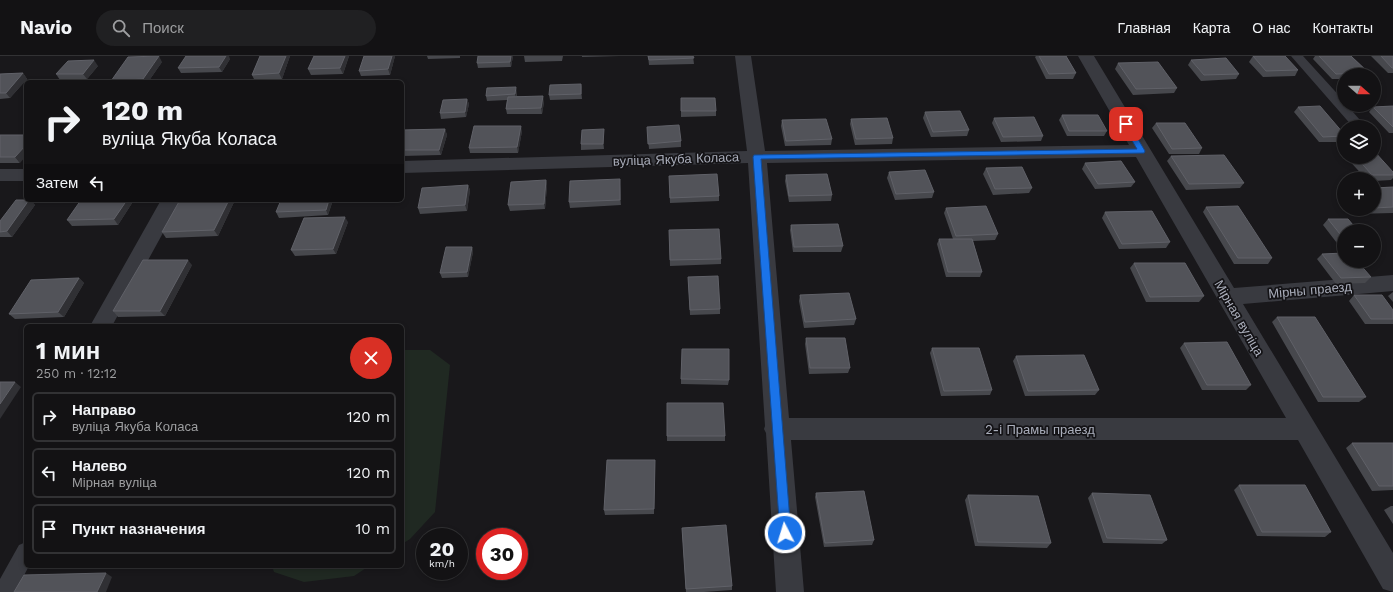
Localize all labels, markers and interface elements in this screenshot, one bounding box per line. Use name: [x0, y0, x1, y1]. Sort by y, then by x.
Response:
search box: [96, 10, 376, 46]
text: Navio: [20, 16, 72, 39]
icon: search: [110, 17, 132, 39]
text: Поиск: [142, 19, 184, 37]
text: Главная: [1118, 20, 1171, 36]
text: Карта: [1193, 20, 1230, 36]
text: О нас: [1252, 20, 1291, 36]
text: Контакты: [1313, 20, 1373, 36]
north arrow: [1337, 68, 1381, 112]
map controls: [1337, 68, 1381, 268]
text: 120 m: [102, 94, 183, 127]
icon: right: [36, 96, 88, 148]
pin: [1109, 107, 1143, 141]
icon: arrive: [1115, 113, 1137, 135]
button: layers: [1337, 120, 1381, 164]
text: вуліца Якуба Коласа: [102, 128, 277, 149]
street label: вуліца Якуба Коласа: [613, 149, 740, 169]
icon: left: [86, 172, 108, 194]
button: +: [1337, 172, 1381, 216]
text: Затем: [36, 174, 78, 192]
button: −: [1337, 224, 1381, 268]
street label: Мірная вуліца: [1211, 278, 1267, 359]
street label: Мірны праезд: [1268, 279, 1353, 301]
text: 1 мин: [36, 337, 100, 365]
button: close: [350, 337, 392, 379]
text: 250 m · 12:12: [36, 366, 117, 381]
text: Направо: [72, 401, 136, 419]
icon: right: [38, 406, 60, 428]
text: 120 m: [347, 408, 390, 426]
text: вуліца Якуба Коласа: [72, 419, 198, 434]
street label: 2-і Прамы праезд: [985, 422, 1095, 437]
text: Налево: [72, 457, 127, 475]
icon: left: [38, 462, 60, 484]
text: 120 m: [347, 464, 390, 482]
text: Мірная вуліца: [72, 475, 157, 490]
position arrow: [764, 512, 806, 554]
icon: arrive: [38, 518, 60, 540]
text: Пункт назначения: [72, 520, 205, 538]
text: 10 m: [355, 520, 390, 538]
speed limit sign: 30: [476, 528, 528, 580]
text: 20: [430, 537, 454, 561]
text: km/h: [429, 558, 455, 569]

